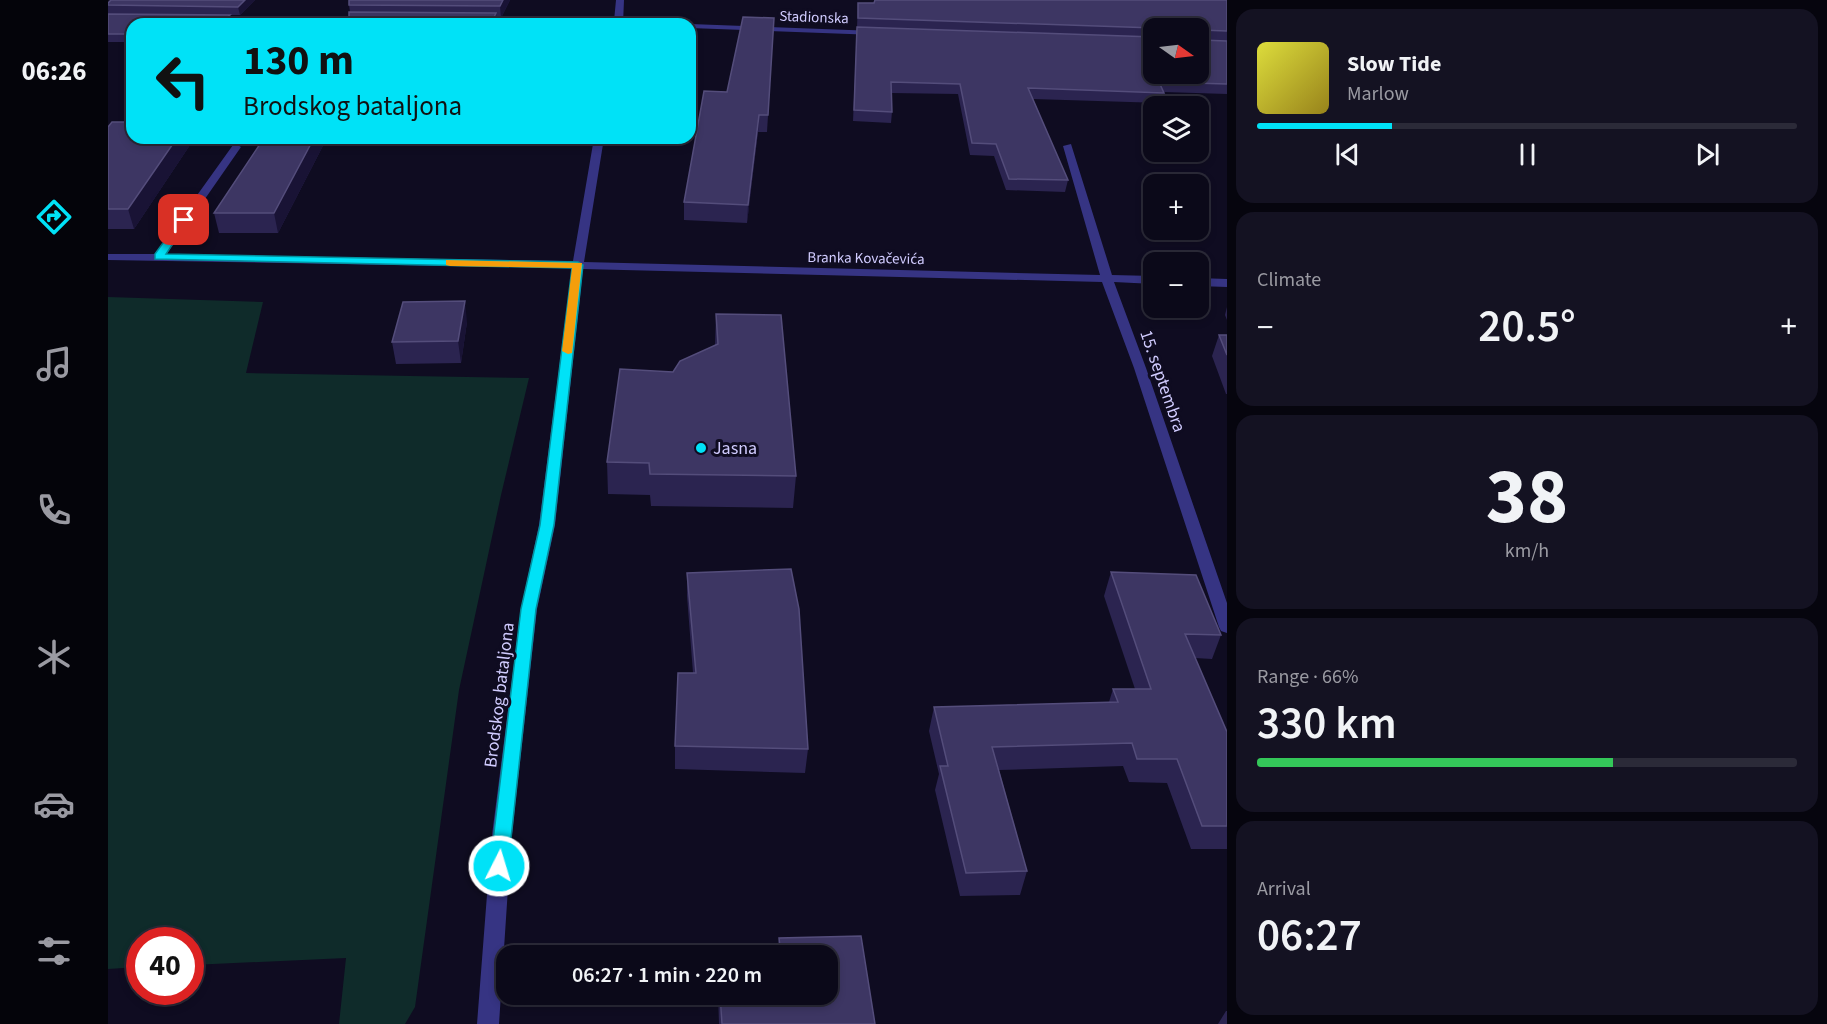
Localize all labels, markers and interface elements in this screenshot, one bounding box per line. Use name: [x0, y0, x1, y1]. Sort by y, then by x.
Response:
street label: Stadionska: [779, 6, 849, 29]
north arrow: [1143, 18, 1209, 84]
map controls: [1143, 18, 1209, 318]
text: 130 m: [243, 31, 354, 91]
icon: left: [144, 42, 222, 120]
text: Slow Tide: [1347, 48, 1441, 80]
text: 06:26: [21, 52, 87, 91]
text: Marlow: [1347, 80, 1409, 108]
text: Brodskog bataljona: [243, 87, 462, 126]
button: layers: [1143, 96, 1209, 162]
icon: previous: [1331, 138, 1364, 171]
icon: pause: [1511, 138, 1544, 171]
icon: next: [1691, 138, 1724, 171]
button: +: [1143, 174, 1209, 240]
pin: [158, 194, 209, 245]
icon: directions: [33, 196, 75, 238]
icon: arrive: [167, 203, 200, 236]
street label: Branka Kovačevića: [807, 247, 925, 270]
button: −: [1143, 252, 1209, 318]
text: Climate: [1257, 266, 1321, 294]
text: 20.5°: [1478, 295, 1576, 359]
text: −: [1257, 304, 1273, 351]
text: +: [1781, 304, 1797, 351]
street label: 15. septembra: [1133, 327, 1192, 436]
icon: music: [33, 343, 75, 385]
place label: Jasna: [713, 436, 757, 461]
marker: Jasna: [694, 441, 708, 455]
text: 38: [1486, 442, 1568, 553]
icon: phone: [33, 489, 75, 531]
text: km/h: [1505, 537, 1549, 565]
street label: Brodskog bataljona: [478, 621, 521, 769]
icon: climate: [33, 636, 75, 678]
text: Range · 66%: [1257, 663, 1358, 691]
text: 330 km: [1257, 692, 1397, 756]
icon: car: [33, 783, 75, 825]
position arrow: [467, 834, 531, 898]
text: Arrival: [1257, 875, 1311, 903]
text: 06:27: [1257, 904, 1362, 968]
speed limit sign: 40: [126, 927, 204, 1005]
icon: filters: [33, 930, 75, 972]
text: 06:27 · 1 min · 220 m: [572, 959, 762, 991]

